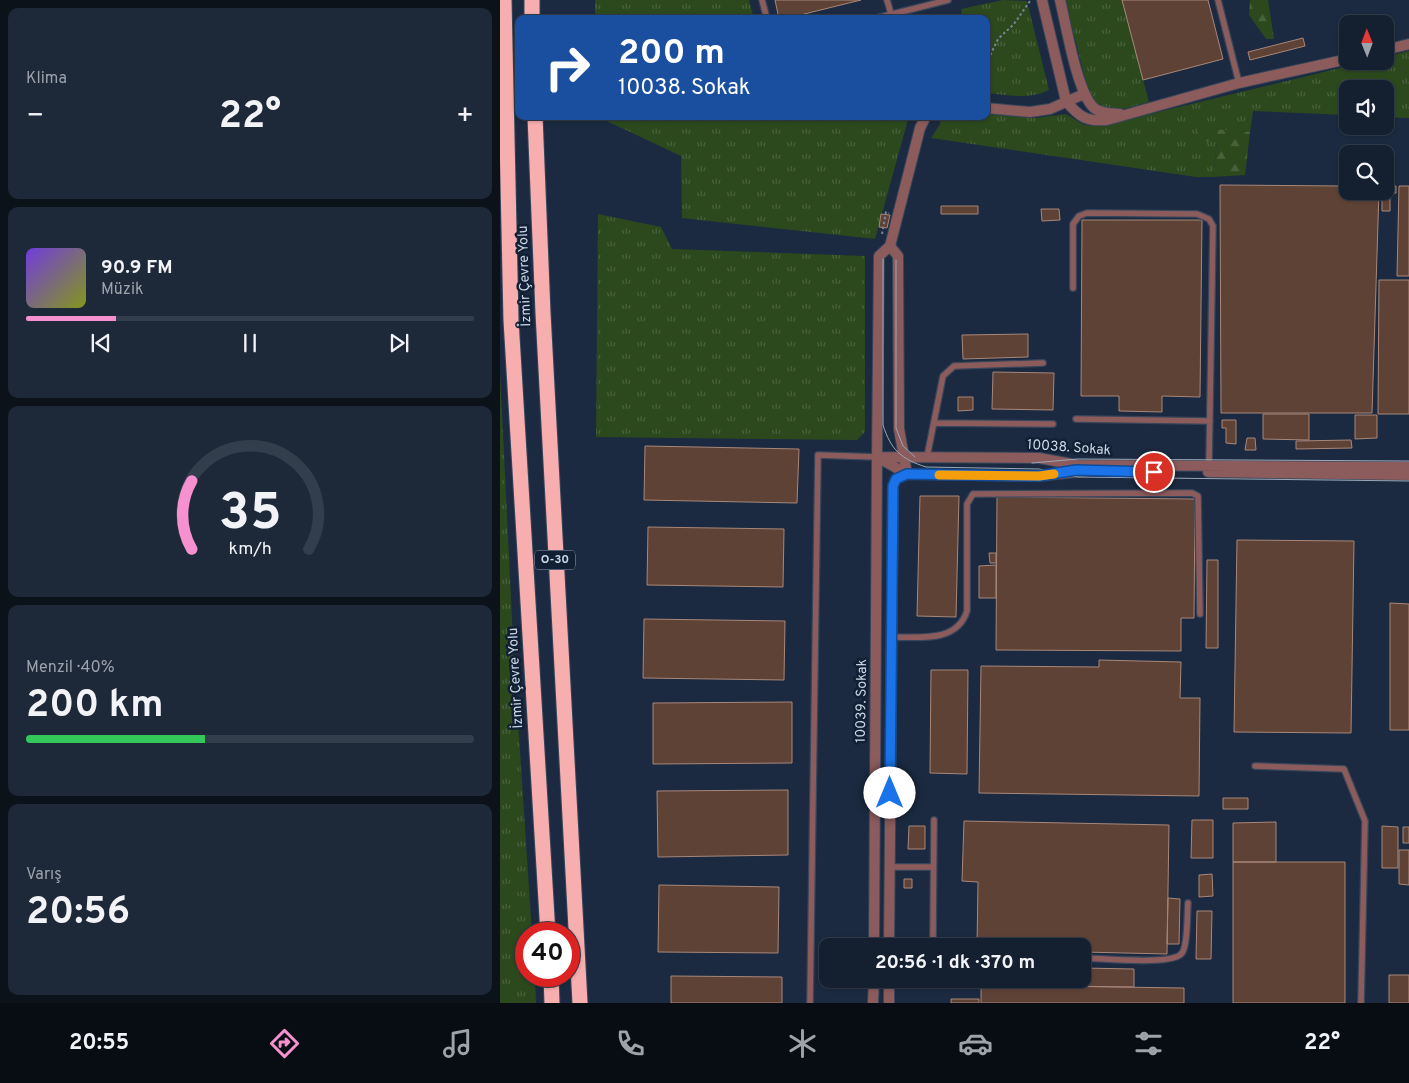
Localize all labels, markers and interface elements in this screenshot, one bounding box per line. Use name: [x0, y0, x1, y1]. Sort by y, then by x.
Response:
north arrow: [1339, 15, 1394, 70]
map controls: [1339, 15, 1394, 200]
text: 200 m: [618, 32, 725, 76]
icon: right: [535, 35, 600, 100]
text: Klima: [26, 69, 67, 89]
text: 10038. Sokak: [618, 75, 750, 102]
button: sound: [1339, 80, 1394, 135]
text: 22°: [219, 93, 281, 142]
text: −: [26, 99, 44, 135]
text: +: [456, 99, 474, 135]
button: search: [1339, 145, 1394, 200]
street label: İzmir Çevre Yolu: [514, 225, 535, 327]
text: 90.9 FM: [101, 256, 173, 280]
text: Müzik: [101, 280, 144, 300]
icon: previous: [87, 329, 115, 357]
icon: pause: [236, 329, 264, 357]
icon: next: [385, 329, 413, 357]
street label: 10038. Sokak: [1026, 437, 1112, 459]
pin: [1133, 451, 1175, 493]
icon: arrive: [1140, 458, 1168, 486]
text: 35: [219, 482, 281, 548]
text: km/h: [228, 538, 272, 561]
road number: O-30: [535, 550, 575, 570]
street label: İzmir Çevre Yolu: [504, 627, 527, 729]
text: Menzil · 40%: [26, 658, 115, 678]
street label: 10039. Sokak: [853, 659, 871, 743]
text: 200 km: [26, 682, 163, 731]
position arrow: [863, 766, 915, 818]
text: Varış: [26, 865, 62, 885]
text: 20:56: [26, 889, 130, 938]
speed limit sign: 40: [515, 922, 580, 987]
text: 20:56 · 1 dk · 370 m: [875, 951, 1035, 975]
icon: directions: [267, 1026, 302, 1061]
icon: music: [440, 1026, 475, 1061]
icon: phone: [613, 1026, 648, 1061]
icon: climate: [785, 1026, 820, 1061]
icon: car: [958, 1026, 993, 1061]
icon: filters: [1131, 1026, 1166, 1061]
text: 20:55: [69, 1030, 129, 1057]
text: 22°: [1304, 1030, 1340, 1057]

